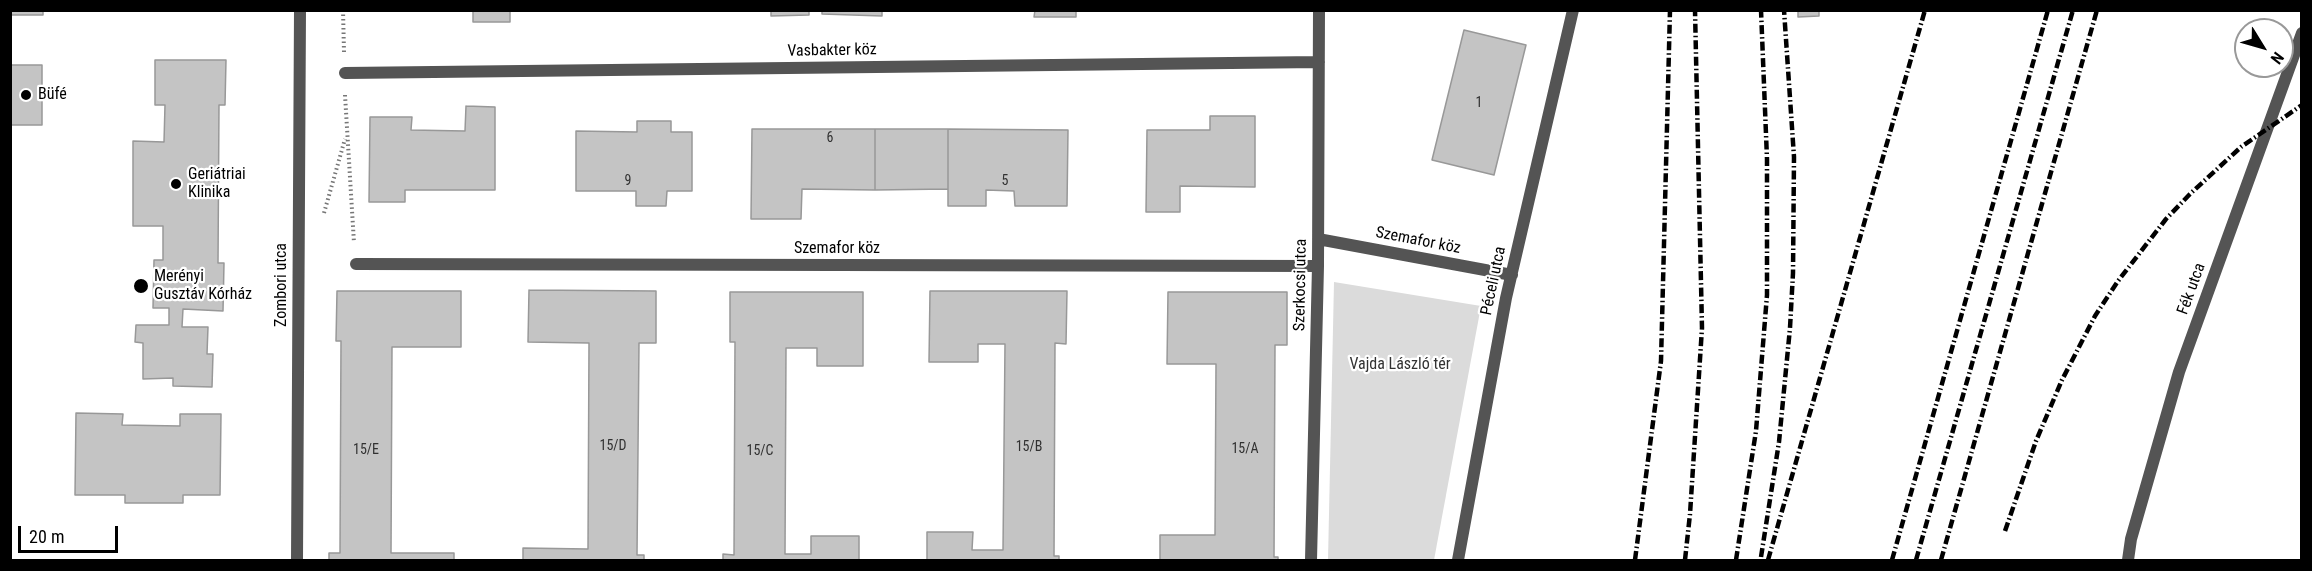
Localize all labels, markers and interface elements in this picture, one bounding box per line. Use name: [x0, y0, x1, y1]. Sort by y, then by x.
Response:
north arrow: [2234, 18, 2294, 78]
street label: Vasbakter köz: [787, 41, 877, 61]
text: N: [2267, 48, 2288, 68]
place label: Büfé: [38, 85, 67, 105]
marker: Büfé: [19, 88, 33, 102]
house number: 1: [1476, 95, 1482, 111]
house number: 6: [827, 130, 833, 146]
place label: Geriátriai Klinika: [188, 165, 246, 203]
house number: 9: [625, 173, 631, 189]
house number: 5: [1002, 173, 1008, 189]
marker: Geriátriai Klinika: [169, 177, 183, 191]
street label: Szemafor köz: [1374, 223, 1462, 259]
street label: Szemafor köz: [794, 239, 880, 259]
street label: Szerkocsi utca: [1291, 239, 1311, 331]
street label: Zombori utca: [272, 243, 292, 327]
street label: Péceli utca: [1477, 245, 1511, 317]
street label: Fék utca: [2174, 261, 2210, 317]
place label: Merényi Gusztáv Kórház: [154, 267, 252, 305]
marker: Merényi Gusztáv Kórház: [132, 277, 150, 295]
park label: Vajda László tér: [1349, 355, 1451, 375]
house number: 15/D: [599, 438, 627, 454]
house number: 15/B: [1016, 439, 1042, 455]
house number: 15/A: [1231, 441, 1259, 457]
house number: 15/E: [353, 442, 379, 458]
house number: 15/C: [747, 443, 773, 459]
scale bar: [21, 514, 122, 552]
text: 20 m: [29, 526, 64, 547]

